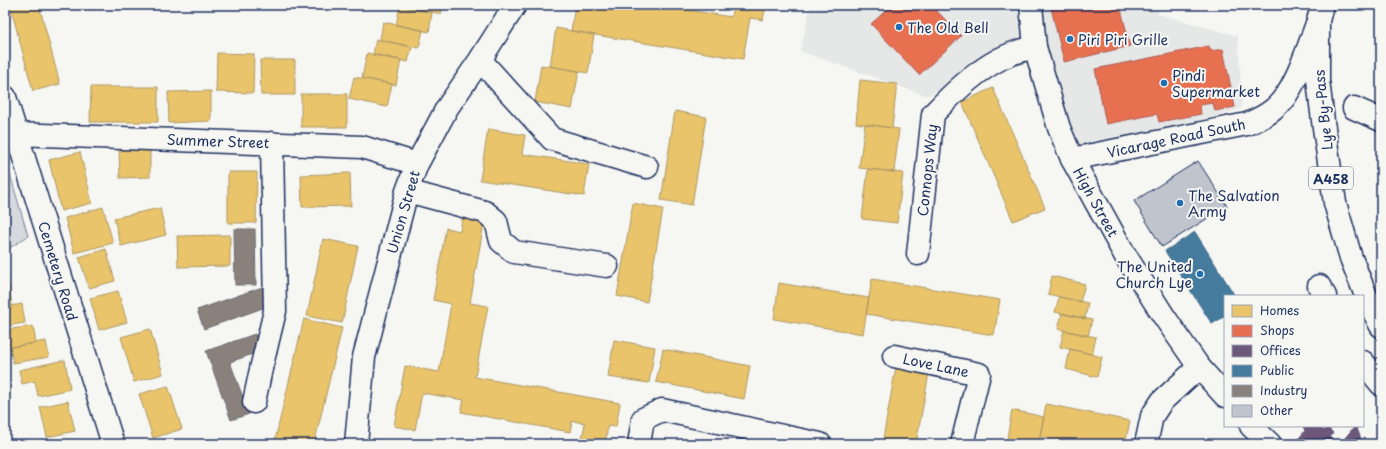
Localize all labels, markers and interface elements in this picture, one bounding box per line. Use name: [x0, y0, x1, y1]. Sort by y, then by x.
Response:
place label: The Old Bell: [907, 17, 989, 38]
marker: The Old Bell: [894, 22, 904, 32]
place label: Piri Piri Grille: [1078, 29, 1169, 50]
marker: Piri Piri Grille: [1065, 34, 1075, 44]
place label: Pindi Supermarket: [1172, 65, 1260, 102]
street label: Lye By-Pass: [1308, 68, 1338, 151]
marker: Pindi Supermarket: [1159, 78, 1169, 88]
street label: Vicarage Road South: [1105, 113, 1247, 163]
street label: Connops Way: [912, 123, 942, 217]
street label: Summer Street: [166, 129, 270, 153]
street label: High Street: [1068, 163, 1124, 241]
road number: A458: [1309, 167, 1353, 189]
street label: Union Street: [381, 168, 425, 256]
place label: The Salvation Army: [1188, 185, 1280, 222]
marker: The Salvation Army: [1175, 198, 1185, 208]
street label: Cemetery Road: [33, 219, 83, 323]
place label: The United Church Lye: [1115, 256, 1192, 293]
marker: The United Church Lye: [1195, 269, 1205, 279]
legend: [1224, 295, 1364, 427]
text: Homes: [1260, 301, 1299, 319]
text: Shops: [1260, 321, 1295, 339]
text: Offices: [1260, 341, 1301, 359]
street label: Love Lane: [901, 348, 971, 382]
text: Public: [1260, 361, 1294, 379]
text: Industry: [1260, 381, 1308, 399]
text: Other: [1260, 401, 1293, 419]

